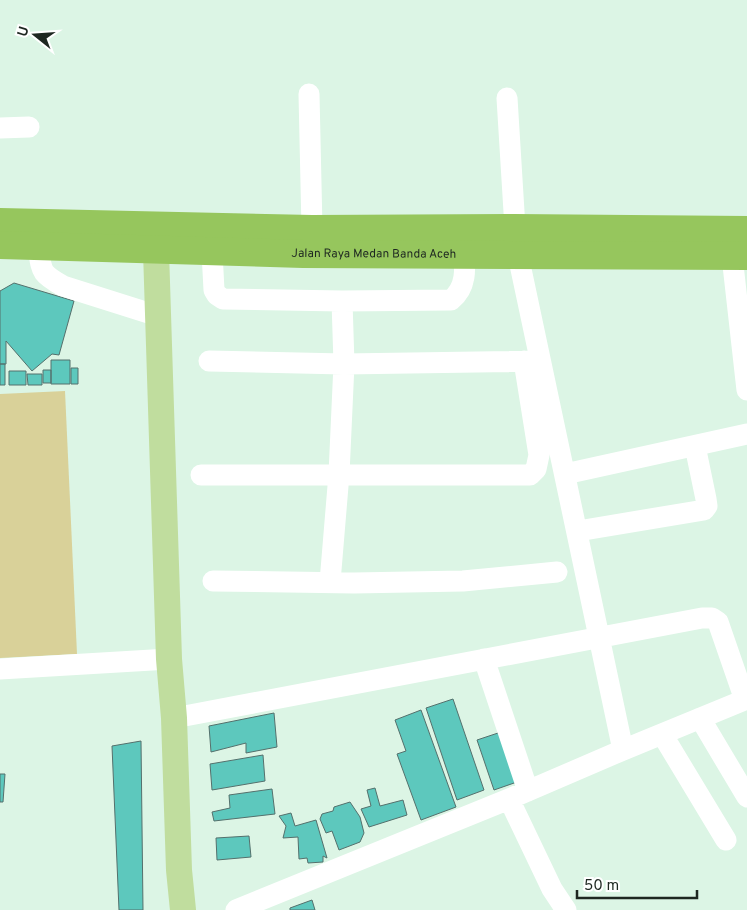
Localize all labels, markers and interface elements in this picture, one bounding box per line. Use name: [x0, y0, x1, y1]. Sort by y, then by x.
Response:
north arrow: [10, 10, 60, 60]
text: U: [14, 24, 34, 39]
street label: Jalan Raya Medan Banda Aceh: [291, 246, 456, 263]
scale bar: [577, 868, 697, 900]
text: 50 m: [584, 877, 619, 896]

